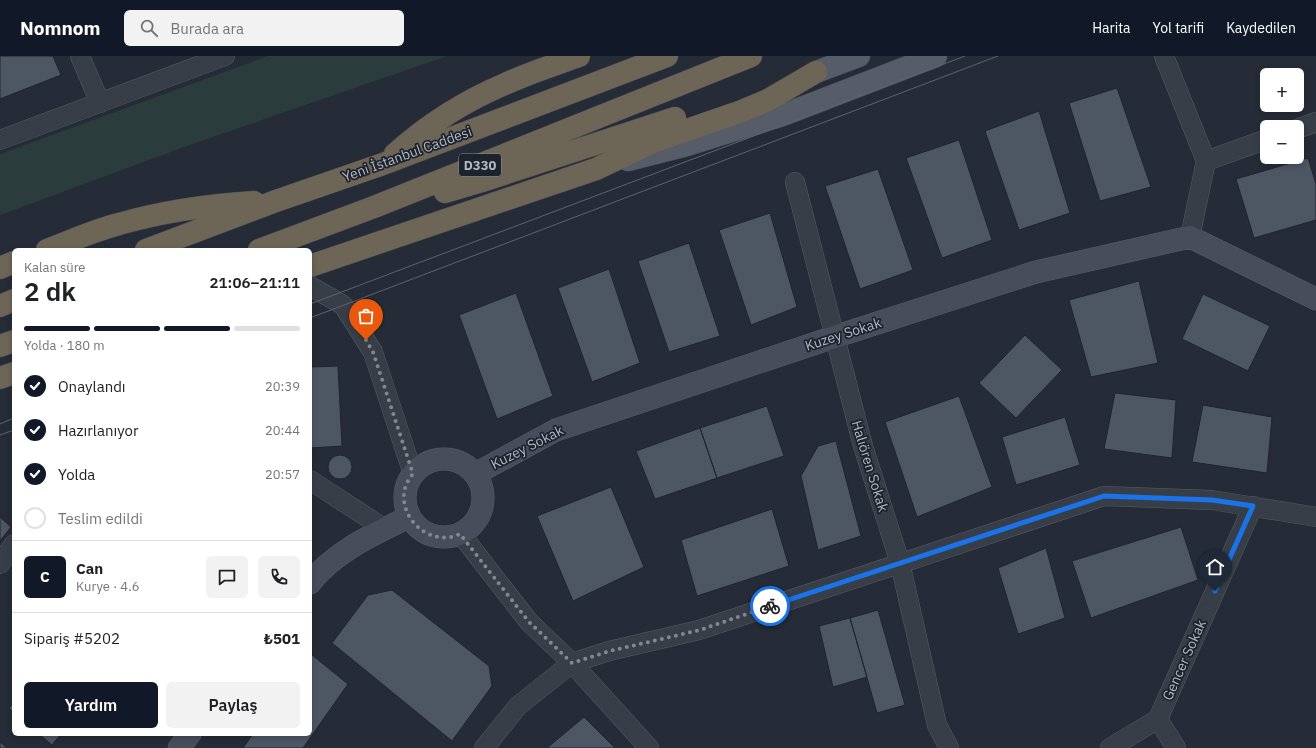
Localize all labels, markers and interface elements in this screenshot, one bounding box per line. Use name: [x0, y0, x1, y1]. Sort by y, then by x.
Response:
search box: [124, 10, 404, 46]
text: Nomnom: [20, 16, 100, 40]
icon: search: [138, 17, 160, 39]
text: Burada ara: [170, 19, 244, 38]
text: Harita: [1092, 19, 1131, 37]
text: Yol tarifi: [1153, 19, 1204, 37]
text: Kaydedilen: [1226, 19, 1296, 37]
map controls: [1260, 68, 1304, 164]
button: +: [1260, 68, 1304, 112]
button: −: [1260, 120, 1304, 164]
street label: Yeni İstanbul Caddesi: [340, 122, 474, 186]
road number: D330: [459, 154, 501, 176]
text: Kalan süre: [24, 259, 85, 276]
text: 21:06–21:11: [210, 273, 300, 292]
text: 2 dk: [24, 274, 76, 308]
pin: [349, 299, 383, 340]
icon: bag: [355, 305, 377, 327]
street label: Kuzey Sokak: [803, 313, 884, 355]
text: Yolda · 180 m: [24, 337, 105, 354]
icon: check: [24, 375, 46, 397]
text: Onaylandı: [58, 377, 126, 396]
text: 20:39: [265, 378, 300, 395]
street label: Halıören Sokak: [848, 418, 893, 514]
icon: check: [24, 419, 46, 441]
text: Hazırlanıyor: [58, 421, 139, 440]
street label: Kuzey Sokak: [488, 421, 567, 473]
text: 20:44: [265, 422, 300, 439]
icon: check: [24, 463, 46, 485]
text: Yolda: [58, 465, 95, 484]
text: 20:57: [265, 466, 300, 483]
text: Teslim edildi: [58, 509, 143, 528]
pin: [1198, 550, 1232, 591]
button: chat: [206, 556, 248, 598]
button: phone: [258, 556, 300, 598]
icon: home: [1204, 556, 1226, 578]
text: Can: [76, 559, 103, 578]
text: C: [40, 567, 50, 586]
text: Kurye · 4.6: [76, 578, 139, 595]
courier: [750, 586, 790, 626]
icon: bike: [759, 595, 781, 617]
street label: Gencer Sokak: [1158, 616, 1210, 703]
text: Sipariş #5202: [24, 629, 120, 648]
text: ₺501: [264, 629, 300, 648]
button: Yardım: [24, 682, 158, 728]
button: Paylaş: [166, 682, 300, 728]

